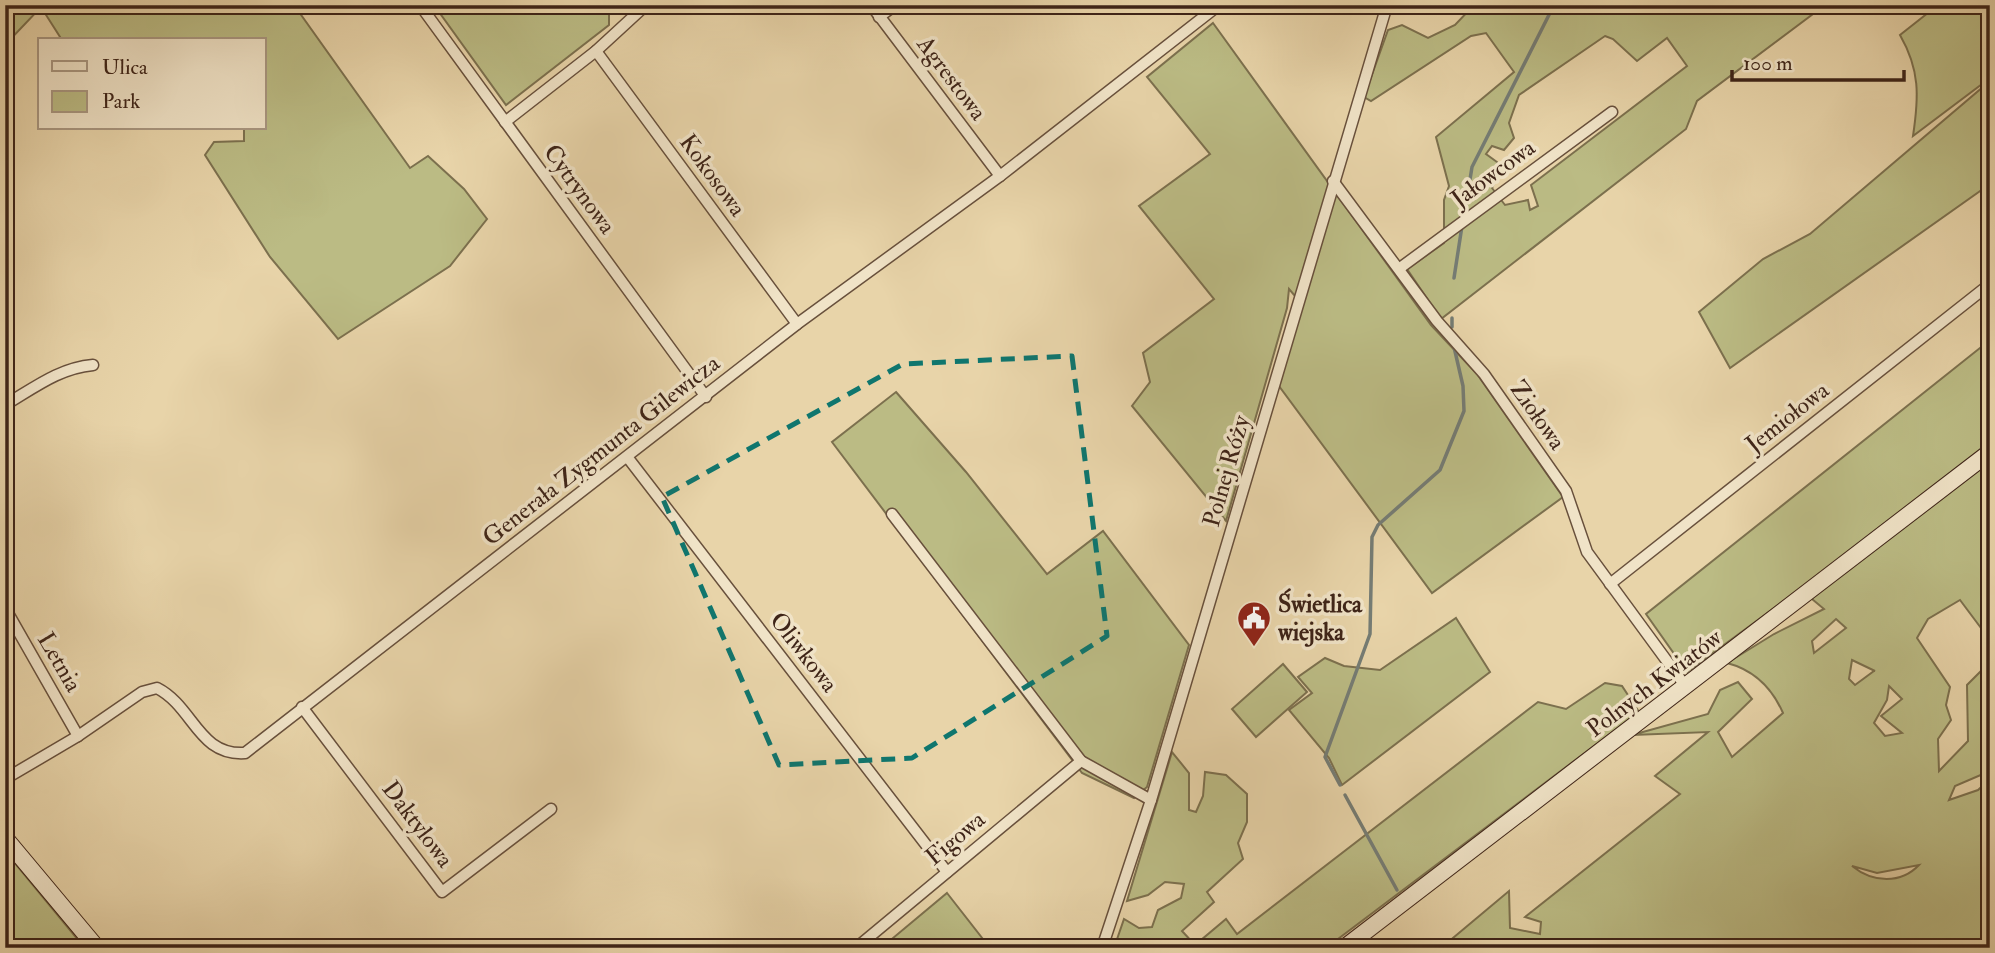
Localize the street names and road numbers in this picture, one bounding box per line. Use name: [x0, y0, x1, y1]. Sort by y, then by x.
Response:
street label: Agrestowa: [909, 29, 994, 128]
street label: Kokosowa: [672, 128, 754, 224]
street label: Jałowcowa: [1444, 132, 1542, 215]
street label: Cytrynowa: [537, 138, 623, 241]
street label: Generała Zygmunta Gilewicza: [476, 347, 727, 553]
street label: Jemiołowa: [1738, 374, 1836, 460]
street label: Ziołowa: [1503, 375, 1573, 457]
street label: Polnej Róży: [1196, 411, 1257, 531]
street label: Oliwkowa: [763, 606, 845, 700]
street label: Polnych Kwiatów: [1580, 622, 1729, 744]
street label: Letnia: [30, 627, 90, 699]
street label: Daktylowa: [375, 775, 461, 875]
street label: Figowa: [919, 804, 993, 872]

